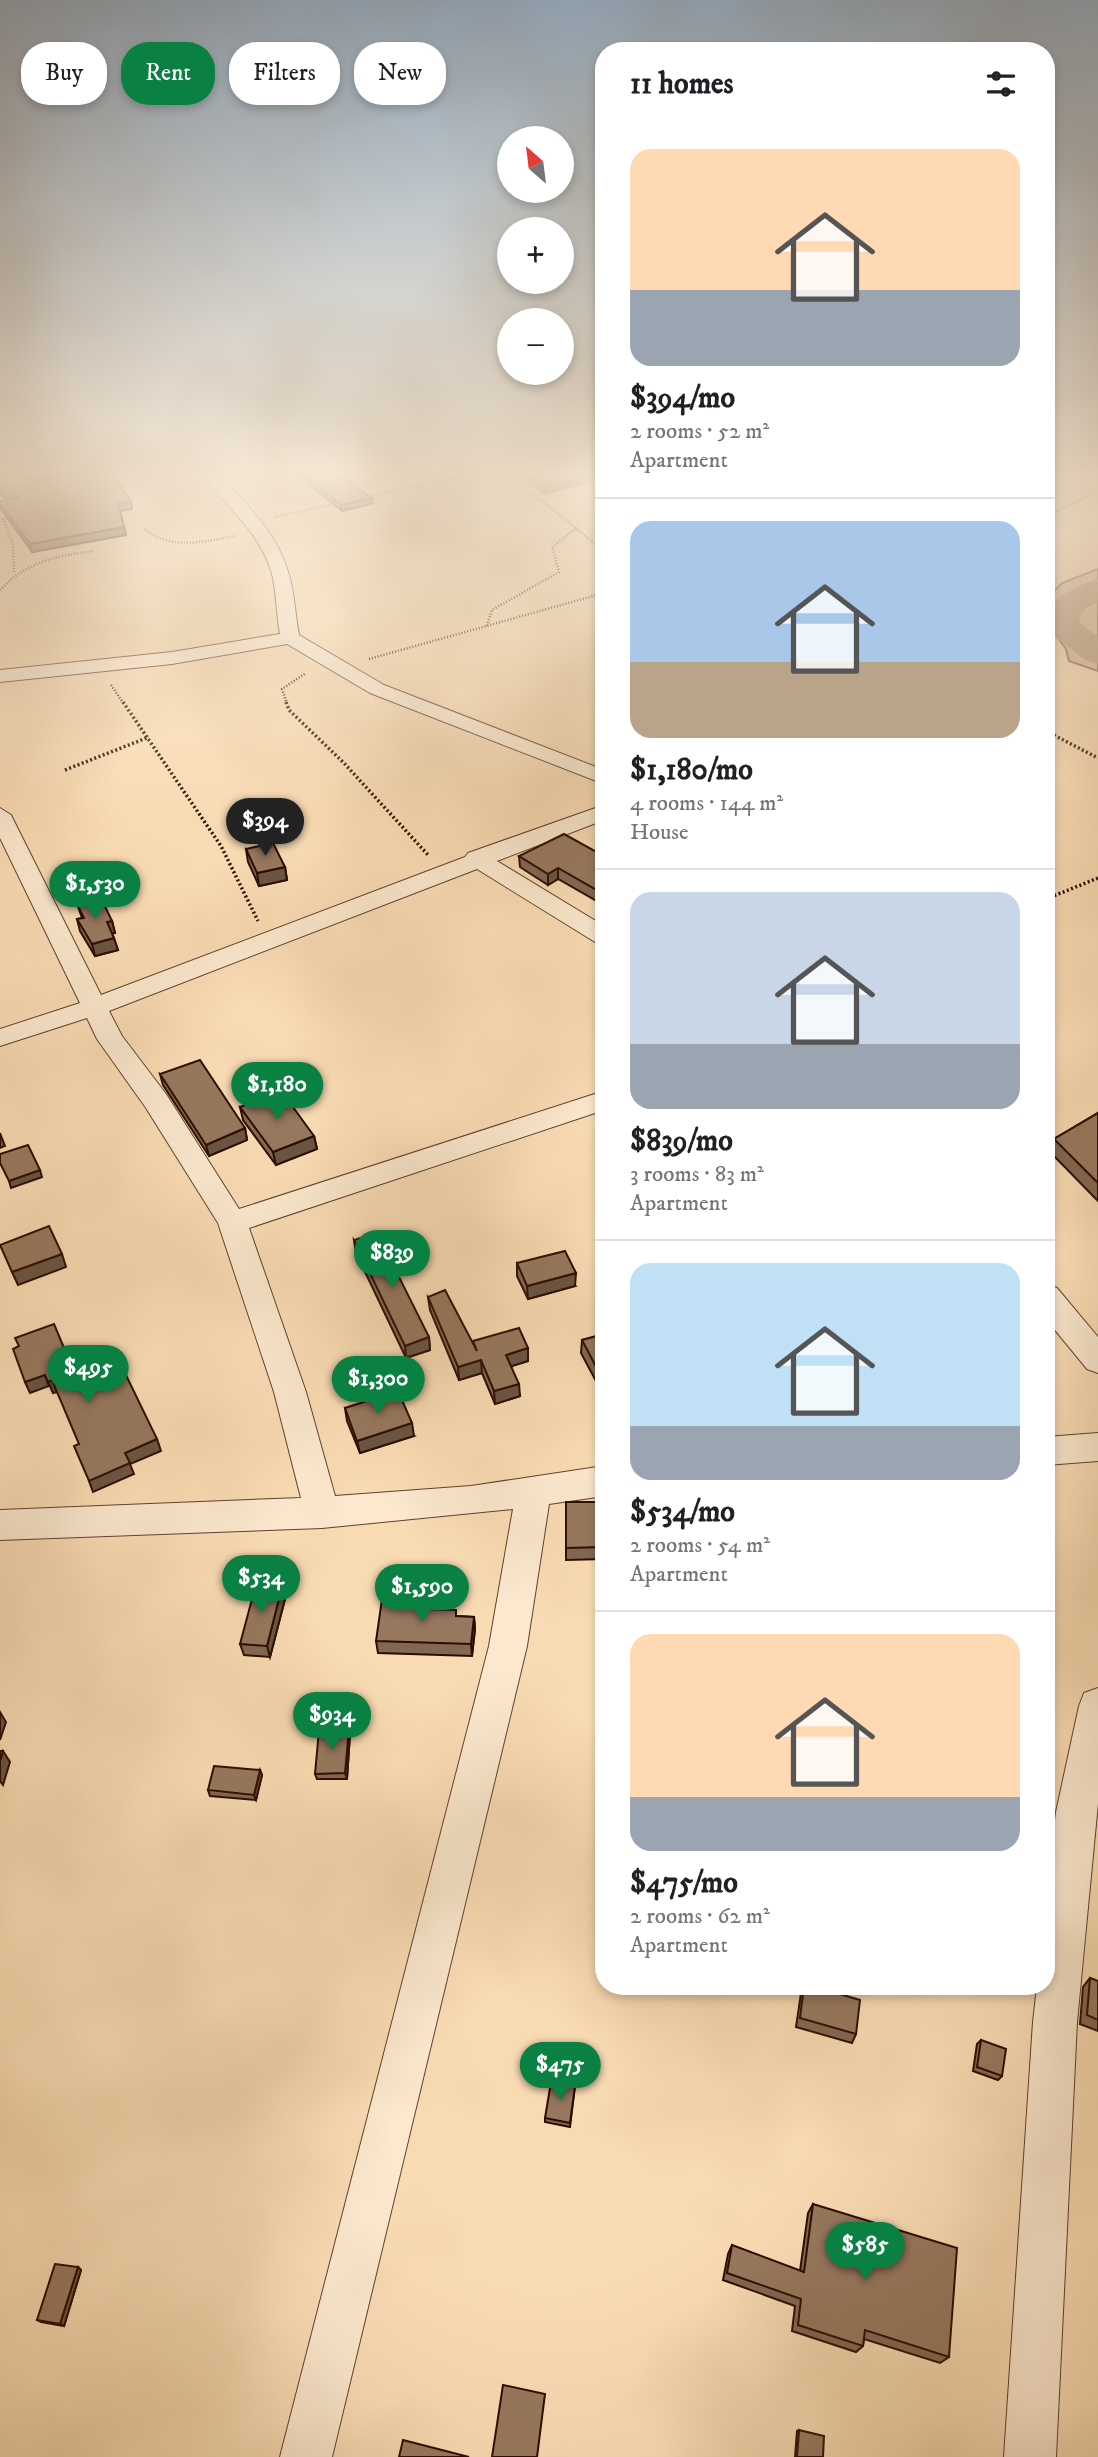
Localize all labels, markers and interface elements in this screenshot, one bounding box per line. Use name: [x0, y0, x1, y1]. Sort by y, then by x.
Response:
chip: Buy: [21, 42, 107, 105]
chip: Rent: [121, 42, 215, 105]
chip: Filters: [229, 42, 340, 105]
chip: New: [354, 42, 446, 105]
icon: filters: [982, 65, 1020, 103]
text: 11 homes: [630, 66, 734, 103]
north arrow: [497, 126, 574, 203]
map controls: [497, 126, 574, 385]
icon: home: [762, 194, 888, 320]
button: +: [497, 217, 574, 294]
button: −: [497, 308, 574, 385]
text: $394/mo: [630, 380, 735, 417]
text: 2 rooms · 52 m²: [630, 417, 769, 446]
text: Apartment: [630, 446, 728, 475]
icon: home: [762, 566, 888, 692]
text: $1,180/mo: [630, 752, 753, 789]
text: 4 rooms · 144 m²: [630, 789, 783, 818]
pin: $394: [224, 798, 306, 858]
text: $394: [242, 806, 288, 835]
text: House: [630, 818, 688, 847]
pin: $1,530: [38, 862, 152, 921]
text: $1,530: [65, 869, 125, 898]
icon: home: [762, 937, 888, 1063]
pin: $1,180: [220, 1062, 334, 1122]
text: $1,180: [247, 1070, 307, 1099]
text: $839/mo: [630, 1123, 733, 1160]
text: 3 rooms · 83 m²: [630, 1160, 764, 1189]
text: Apartment: [630, 1189, 728, 1218]
pin: $839: [351, 1230, 433, 1290]
text: $839: [370, 1238, 414, 1267]
icon: home: [762, 1308, 888, 1434]
pin: $495: [47, 1346, 129, 1405]
text: $495: [64, 1353, 112, 1382]
pin: $1,300: [321, 1356, 435, 1416]
text: $1,300: [348, 1364, 408, 1393]
text: $534/mo: [630, 1494, 735, 1531]
text: 2 rooms · 54 m²: [630, 1531, 770, 1560]
pin: $534: [220, 1556, 302, 1615]
text: Apartment: [630, 1560, 728, 1589]
text: $534: [238, 1563, 284, 1592]
pin: $1,590: [365, 1564, 479, 1624]
text: $1,590: [391, 1572, 453, 1601]
icon: home: [762, 1679, 888, 1805]
pin: $934: [291, 1692, 373, 1752]
text: $934: [309, 1700, 355, 1729]
text: $475/mo: [630, 1865, 738, 1902]
text: 2 rooms · 62 m²: [630, 1902, 770, 1931]
text: Apartment: [630, 1931, 728, 1960]
pin: $475: [519, 2042, 601, 2102]
text: $475: [536, 2050, 584, 2079]
pin: $585: [824, 2222, 906, 2282]
text: $585: [842, 2230, 888, 2259]

